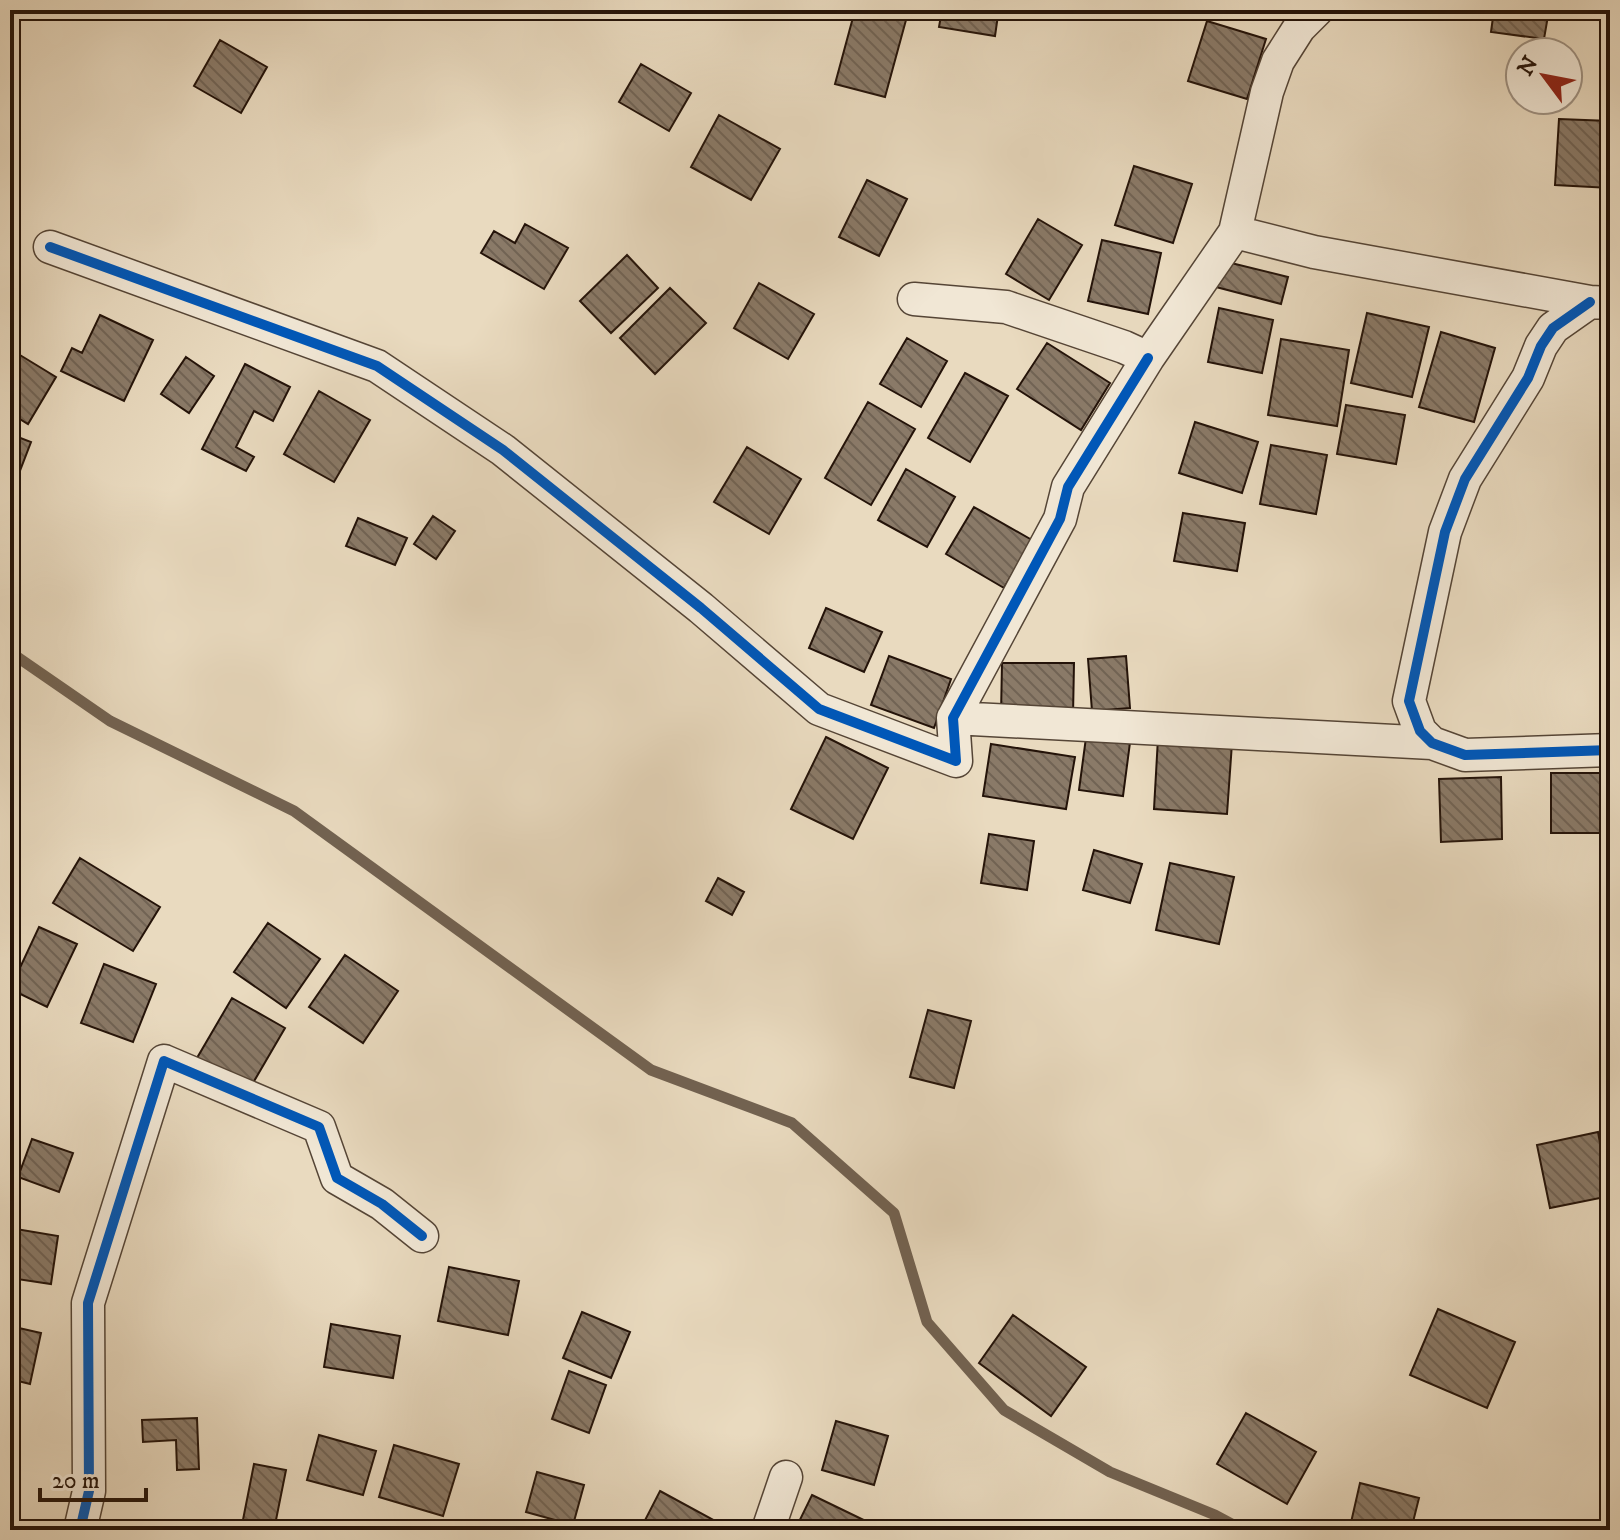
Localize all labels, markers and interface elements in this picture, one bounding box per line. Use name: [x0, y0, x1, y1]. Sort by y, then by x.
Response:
north arrow: [1504, 36, 1584, 116]
text: N: [1512, 51, 1545, 81]
scale bar: [40, 1452, 146, 1502]
text: 20 m: [52, 1466, 100, 1496]

